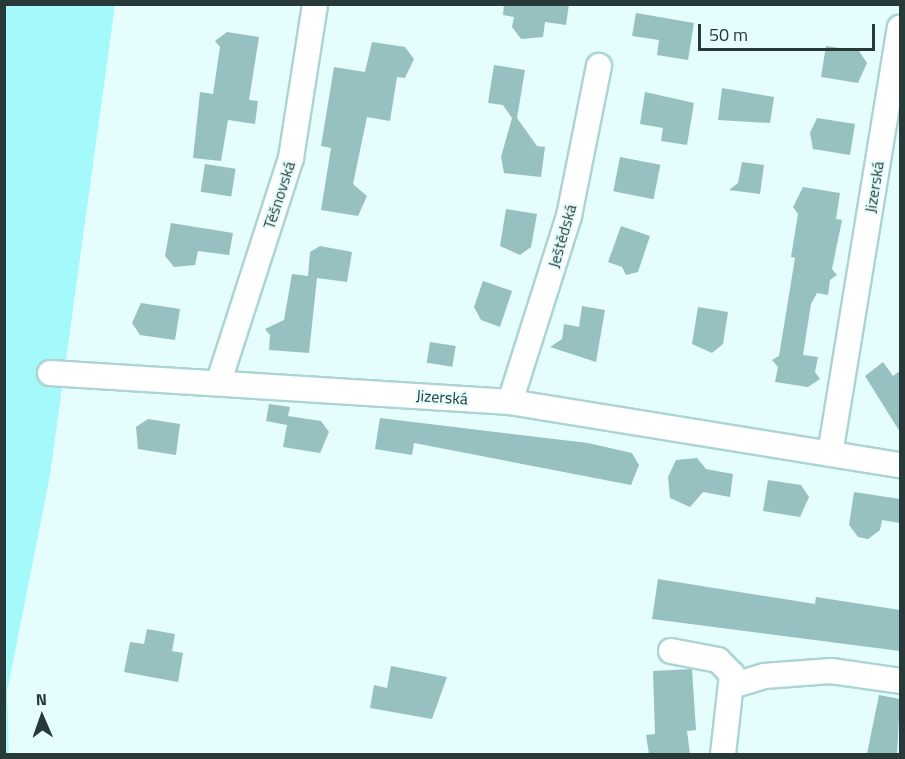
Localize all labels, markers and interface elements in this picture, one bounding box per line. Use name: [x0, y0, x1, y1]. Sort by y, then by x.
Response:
scale bar: [701, 12, 878, 50]
text: 50 m: [709, 21, 748, 48]
street label: Těšnovská: [259, 159, 299, 231]
street label: Jizerská: [860, 160, 888, 214]
street label: Ještědská: [544, 202, 580, 270]
street label: Jizerská: [415, 386, 469, 408]
north arrow: [12, 687, 72, 747]
text: N: [35, 687, 47, 711]

